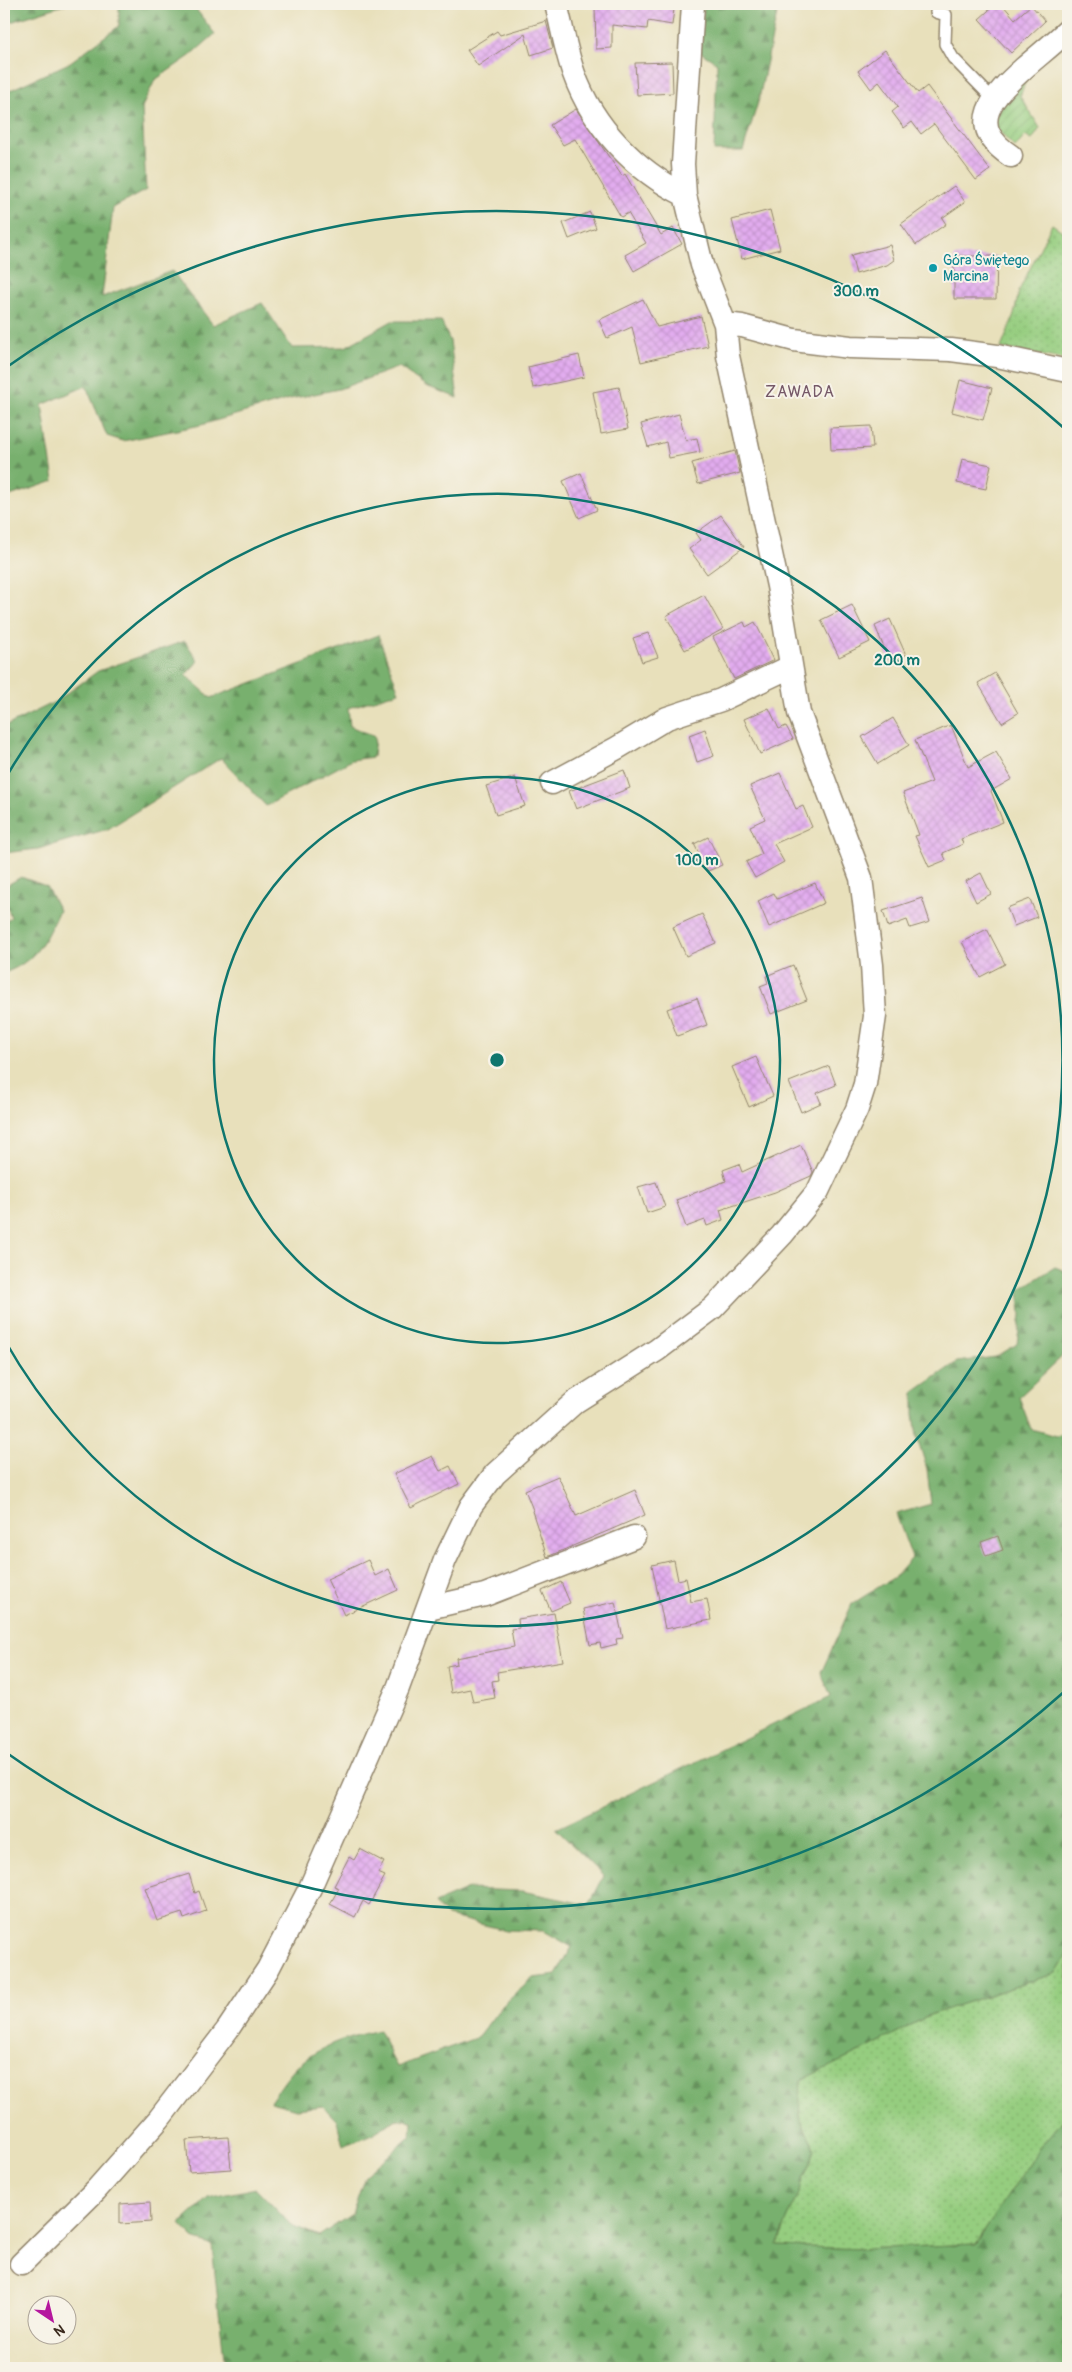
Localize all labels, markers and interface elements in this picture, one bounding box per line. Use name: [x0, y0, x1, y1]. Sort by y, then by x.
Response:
place label: Góra Świętego Marcina: [943, 251, 1030, 285]
marker: Góra Świętego Marcina: [927, 262, 939, 274]
text: 300 m: [833, 282, 879, 301]
district label: ZAWADA: [765, 382, 835, 402]
text: 200 m: [874, 651, 920, 670]
text: 100 m: [676, 851, 718, 870]
centre of rings: [488, 1051, 506, 1069]
north arrow: [28, 2294, 78, 2344]
text: N: [50, 2321, 68, 2340]

